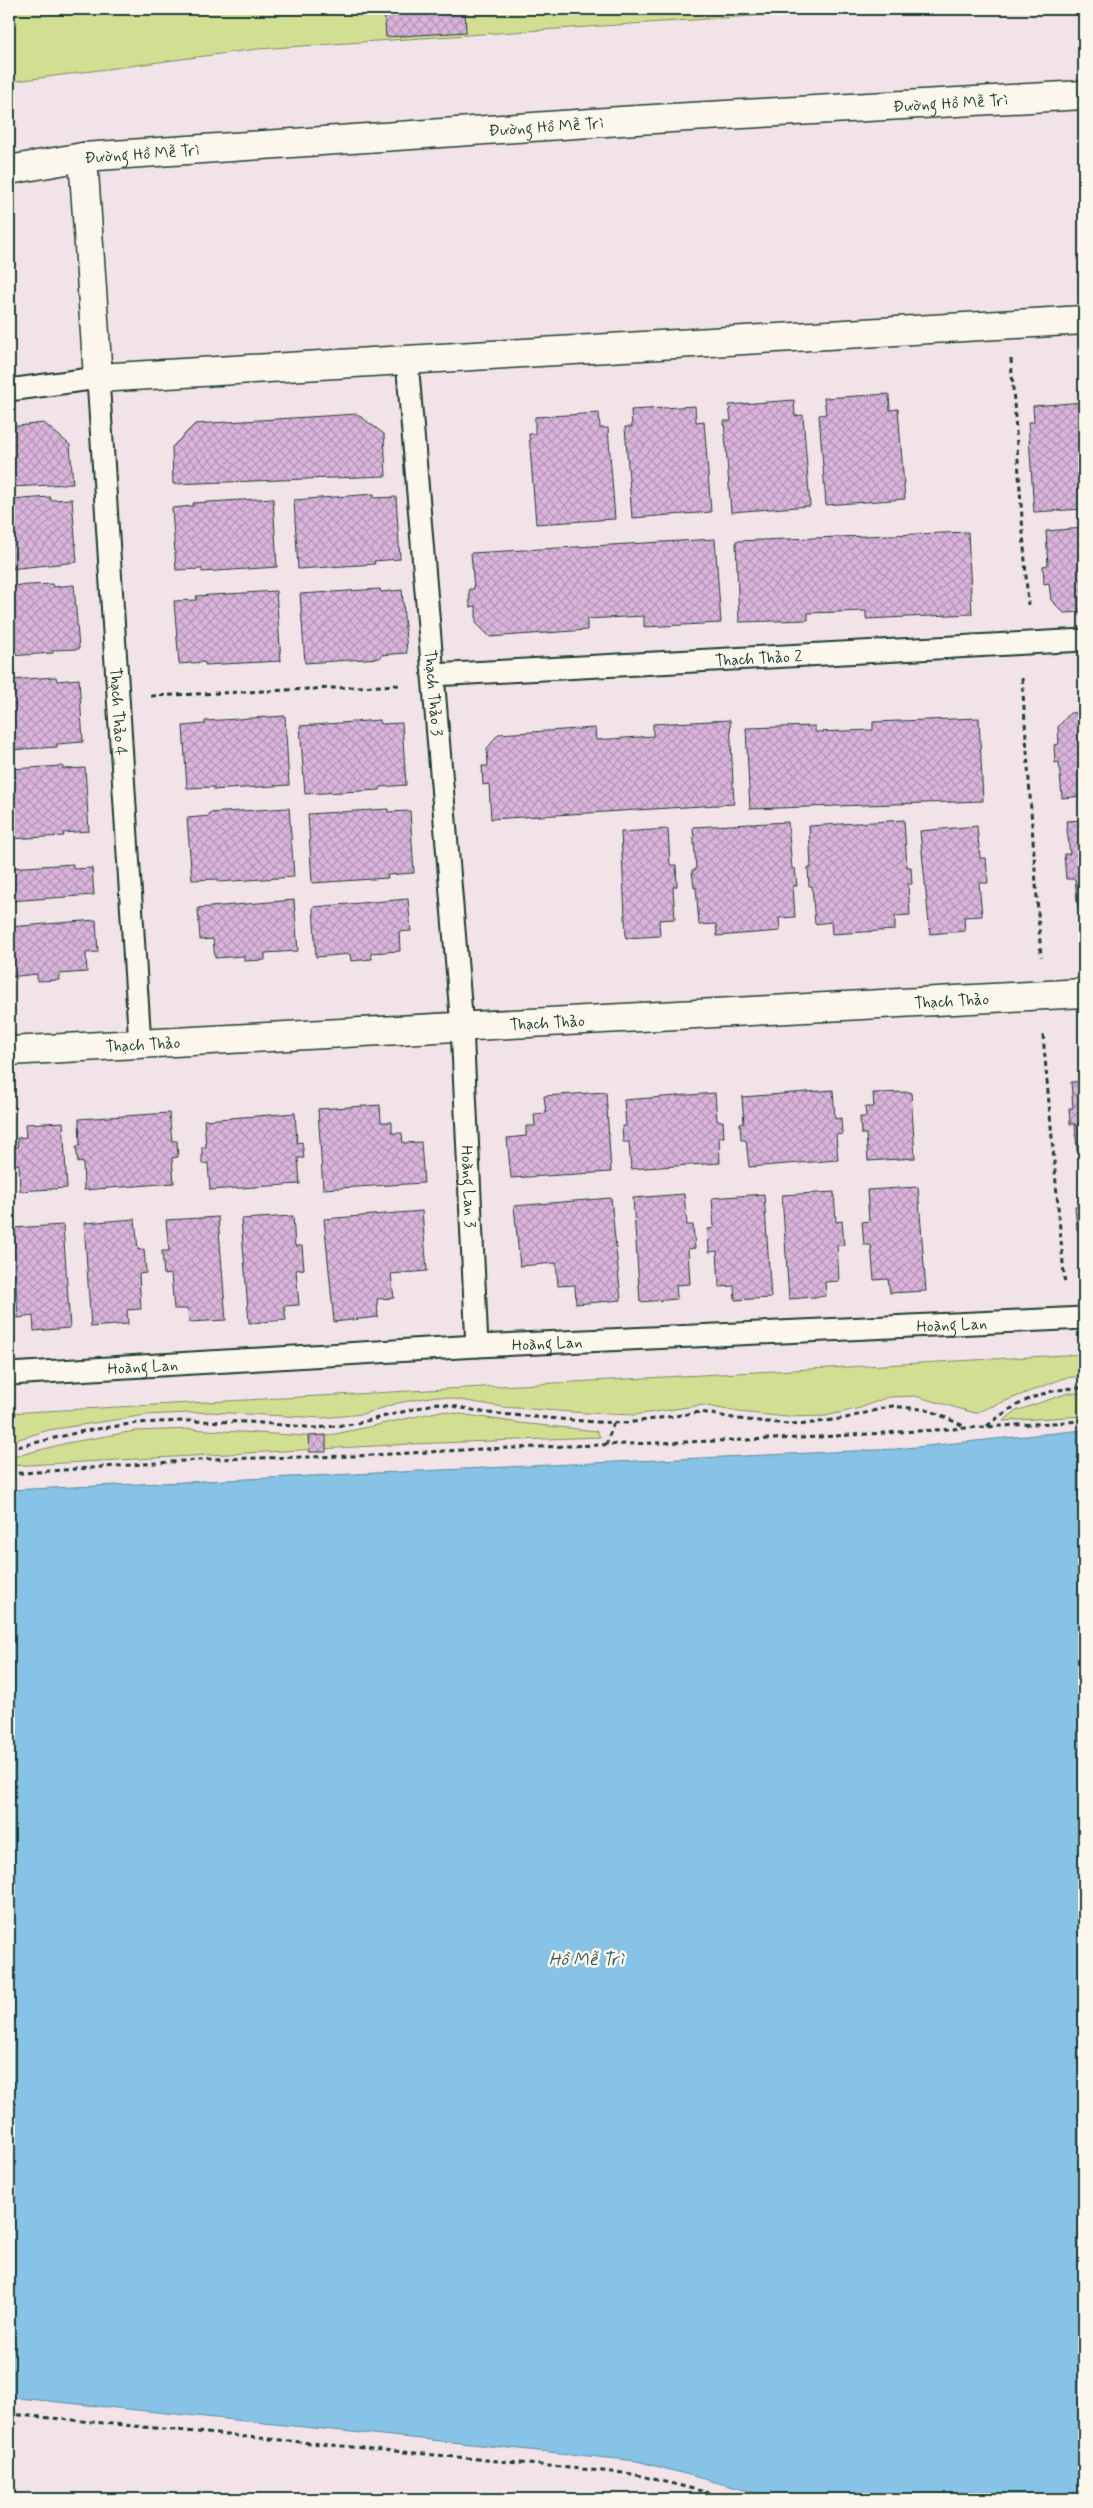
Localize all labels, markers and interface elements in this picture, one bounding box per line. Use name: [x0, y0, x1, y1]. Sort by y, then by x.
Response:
street label: Đường Hồ Mễ Trì: [892, 90, 1009, 118]
street label: Đường Hồ Mễ Trì: [488, 113, 604, 142]
street label: Đường Hồ Mễ Trì: [84, 140, 200, 169]
street label: Thạch Thảo 2: [715, 646, 803, 672]
street label: Thạch Thảo 3: [419, 649, 447, 737]
street label: Thạch Thảo 4: [104, 667, 131, 757]
street label: Thạch Thảo: [914, 989, 990, 1014]
street label: Thạch Thảo: [509, 1011, 585, 1036]
street label: Thạch Thảo: [105, 1033, 181, 1058]
street label: Hoàng Lan 3: [456, 1145, 480, 1228]
street label: Hoàng Lan: [916, 1313, 987, 1338]
street label: Hoàng Lan: [511, 1332, 583, 1356]
street label: Hoàng Lan: [107, 1355, 179, 1380]
water label: Hồ Mễ Trì: [549, 1948, 625, 1972]

